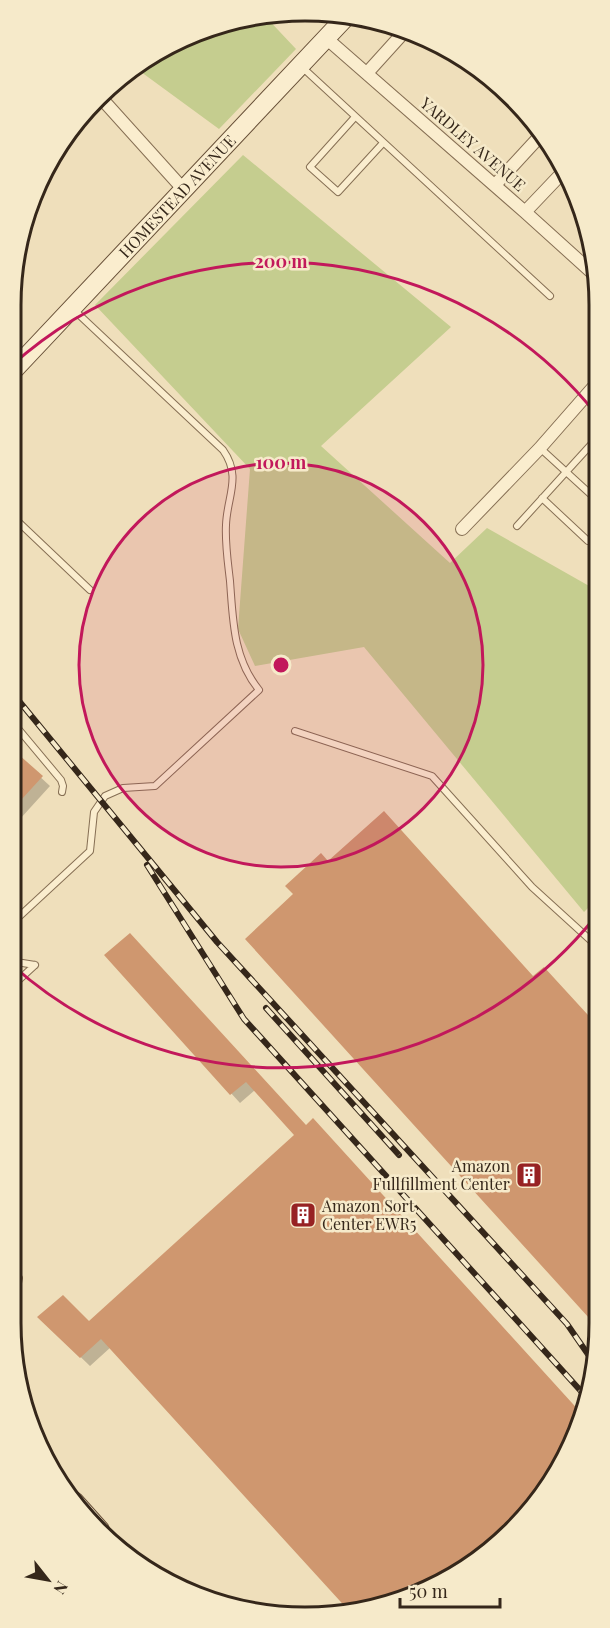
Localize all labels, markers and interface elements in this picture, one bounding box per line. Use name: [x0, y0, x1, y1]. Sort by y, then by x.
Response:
street label: YARDLEY AVENUE: [416, 91, 530, 195]
street label: HOMESTEAD AVENUE: [114, 130, 240, 262]
text: 200 m: [254, 249, 308, 273]
text: 100 m: [256, 450, 307, 474]
centre of rings: [271, 655, 291, 675]
place label: Amazon Fullfillment Center: [373, 1155, 510, 1194]
building icon: Amazon Fullfillment Center: [514, 1160, 544, 1190]
place label: Amazon Sort Center EWR5: [321, 1195, 416, 1234]
building icon: Amazon Sort Center EWR5: [288, 1200, 318, 1230]
north arrow: [18, 1550, 78, 1610]
scale bar: [400, 1571, 500, 1609]
text: N: [49, 1578, 73, 1599]
text: 50 m: [409, 1579, 448, 1603]

